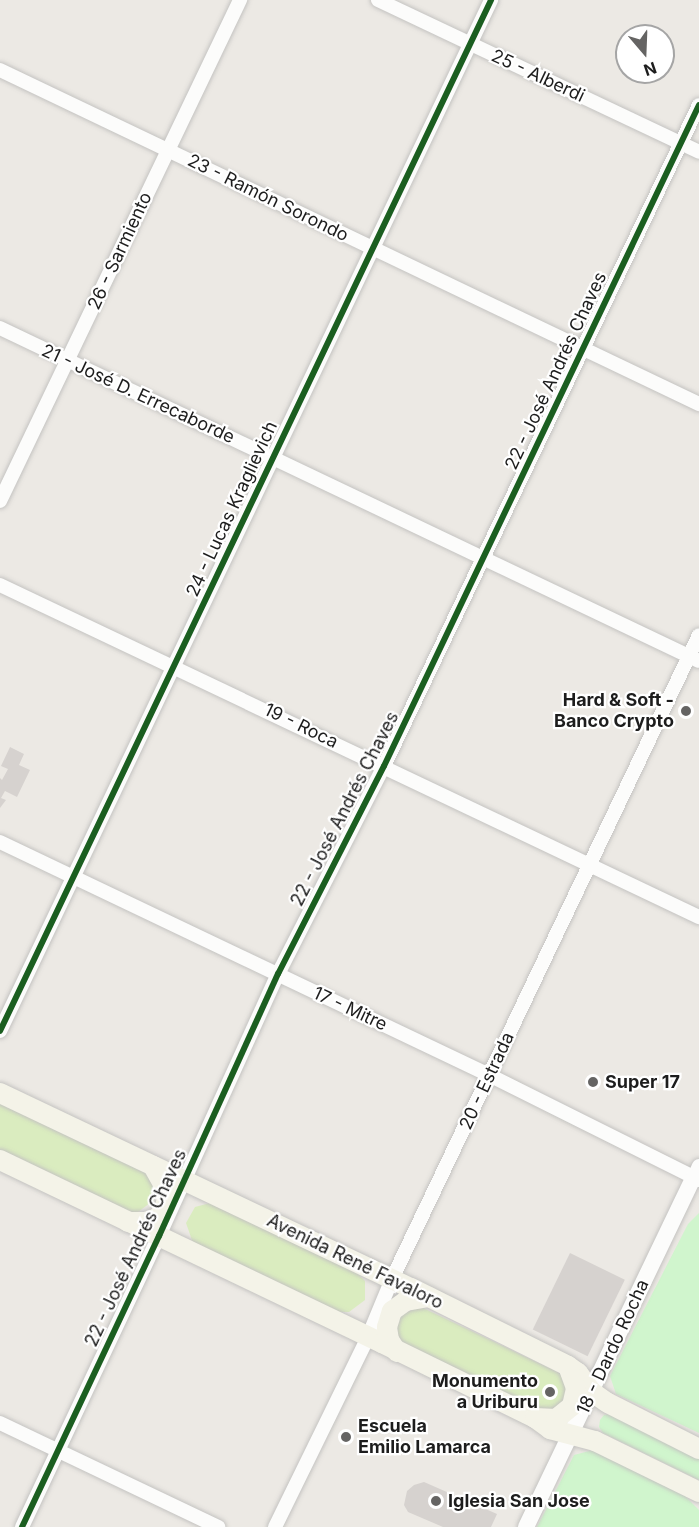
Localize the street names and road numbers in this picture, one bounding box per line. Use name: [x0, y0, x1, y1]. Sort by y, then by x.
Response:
street label: 25 - Alberdi: [488, 45, 588, 107]
street label: 23 - Ramón Sorondo: [184, 150, 352, 246]
street label: 26 - Sarmiento: [83, 189, 157, 313]
street label: 22 - José Andrés Chaves: [501, 269, 611, 473]
street label: 21 - José D. Errecaborde: [38, 340, 238, 448]
street label: 24 - Lucas Kraglievich: [182, 418, 282, 600]
street label: 19 - Roca: [261, 699, 341, 753]
street label: 22 - José Andrés Chaves: [286, 708, 404, 910]
street label: 17 - Mitre: [309, 982, 391, 1036]
street label: 20 - Estrada: [455, 1029, 519, 1133]
street label: 22 - José Andrés Chaves: [81, 1146, 191, 1350]
street label: Avenida René Favaloro: [263, 1210, 447, 1314]
street label: 18 - Dardo Rocha: [572, 1276, 654, 1418]

